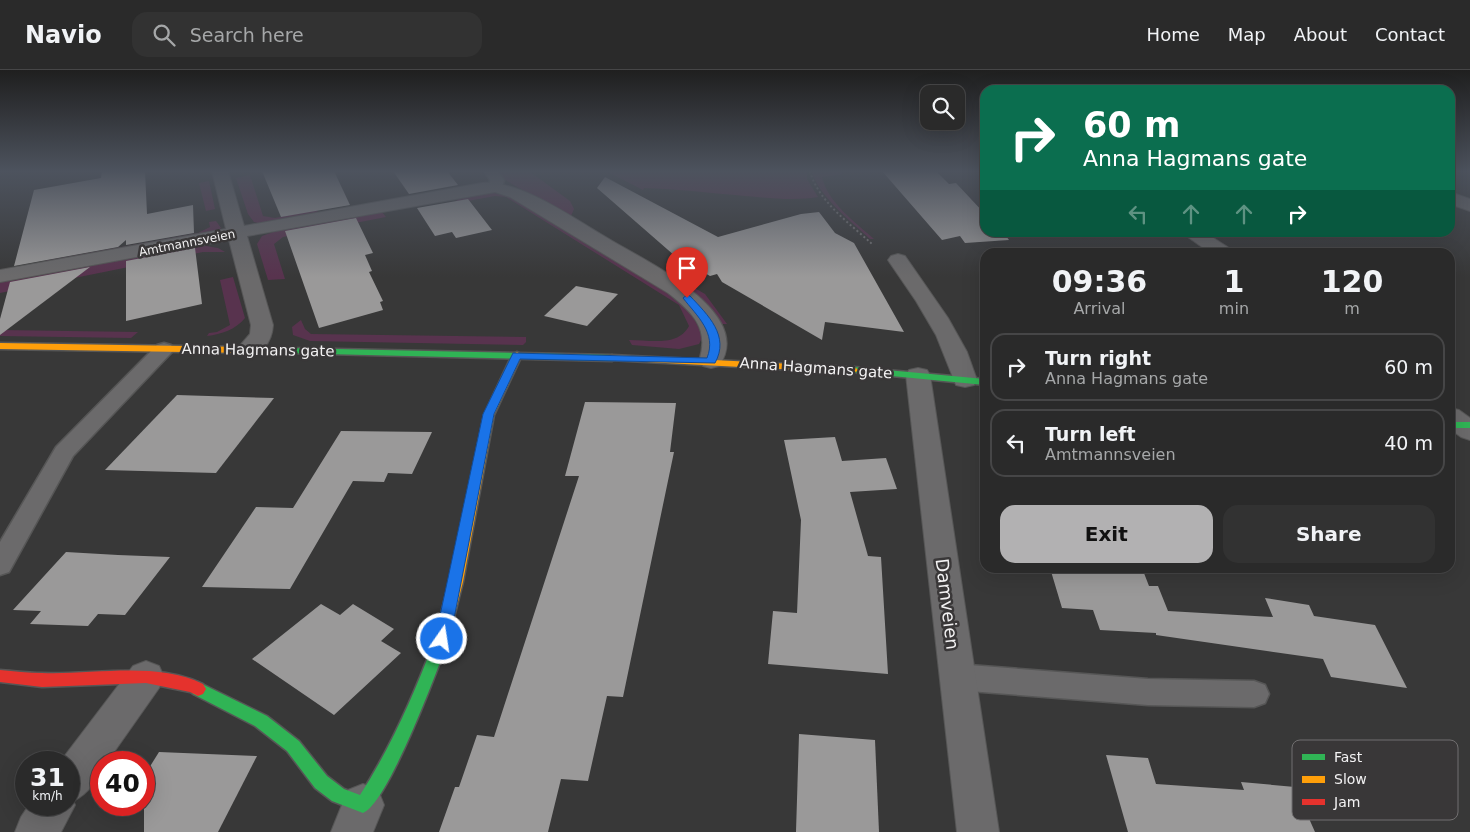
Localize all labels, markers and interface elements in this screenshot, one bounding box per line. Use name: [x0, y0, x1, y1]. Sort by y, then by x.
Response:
search box: [132, 12, 482, 57]
text: Navio: [25, 21, 102, 49]
icon: search: [150, 21, 178, 49]
text: Search here: [190, 24, 304, 46]
text: Home: [1147, 24, 1200, 45]
text: Map: [1228, 24, 1266, 45]
text: About: [1294, 24, 1347, 45]
text: Contact: [1375, 24, 1445, 45]
map controls: [920, 85, 965, 130]
button: search: [920, 85, 965, 130]
icon: right: [1000, 105, 1065, 170]
text: 60 m: [1083, 105, 1180, 145]
text: Anna Hagmans gate: [1083, 146, 1307, 171]
icon: left: [1124, 200, 1152, 228]
icon: ahead: [1177, 200, 1205, 228]
icon: ahead: [1230, 200, 1258, 228]
icon: right: [1283, 200, 1311, 228]
street label: Amtmannsveien: [138, 227, 236, 259]
pin: [666, 247, 708, 298]
icon: arrive: [673, 254, 701, 282]
text: 09:36: [1052, 264, 1147, 299]
text: 1: [1223, 264, 1244, 299]
text: 120: [1321, 264, 1383, 299]
text: Arrival: [1073, 299, 1125, 318]
text: min: [1219, 299, 1249, 318]
text: m: [1344, 299, 1360, 318]
street label: Anna Hagmans gate: [181, 340, 335, 360]
text: Turn right: [1045, 347, 1151, 369]
icon: right: [1002, 353, 1030, 381]
street label: Anna Hagmans gate: [739, 354, 893, 382]
text: 60 m: [1384, 356, 1433, 378]
text: Anna Hagmans gate: [1045, 369, 1208, 388]
text: Turn left: [1045, 423, 1136, 445]
icon: left: [1002, 429, 1030, 457]
text: 40 m: [1384, 432, 1433, 454]
text: Amtmannsveien: [1045, 445, 1176, 464]
button: Exit: [1000, 505, 1213, 563]
button: Share: [1223, 505, 1435, 563]
street label: Damveien: [931, 557, 964, 651]
position arrow: [415, 612, 467, 664]
legend: [1292, 740, 1458, 820]
text: Fast: [1334, 749, 1363, 765]
speed limit sign: 40: [90, 751, 155, 816]
text: 31: [30, 763, 65, 792]
text: Slow: [1334, 771, 1367, 787]
text: km/h: [32, 789, 63, 803]
text: Jam: [1333, 794, 1360, 810]

